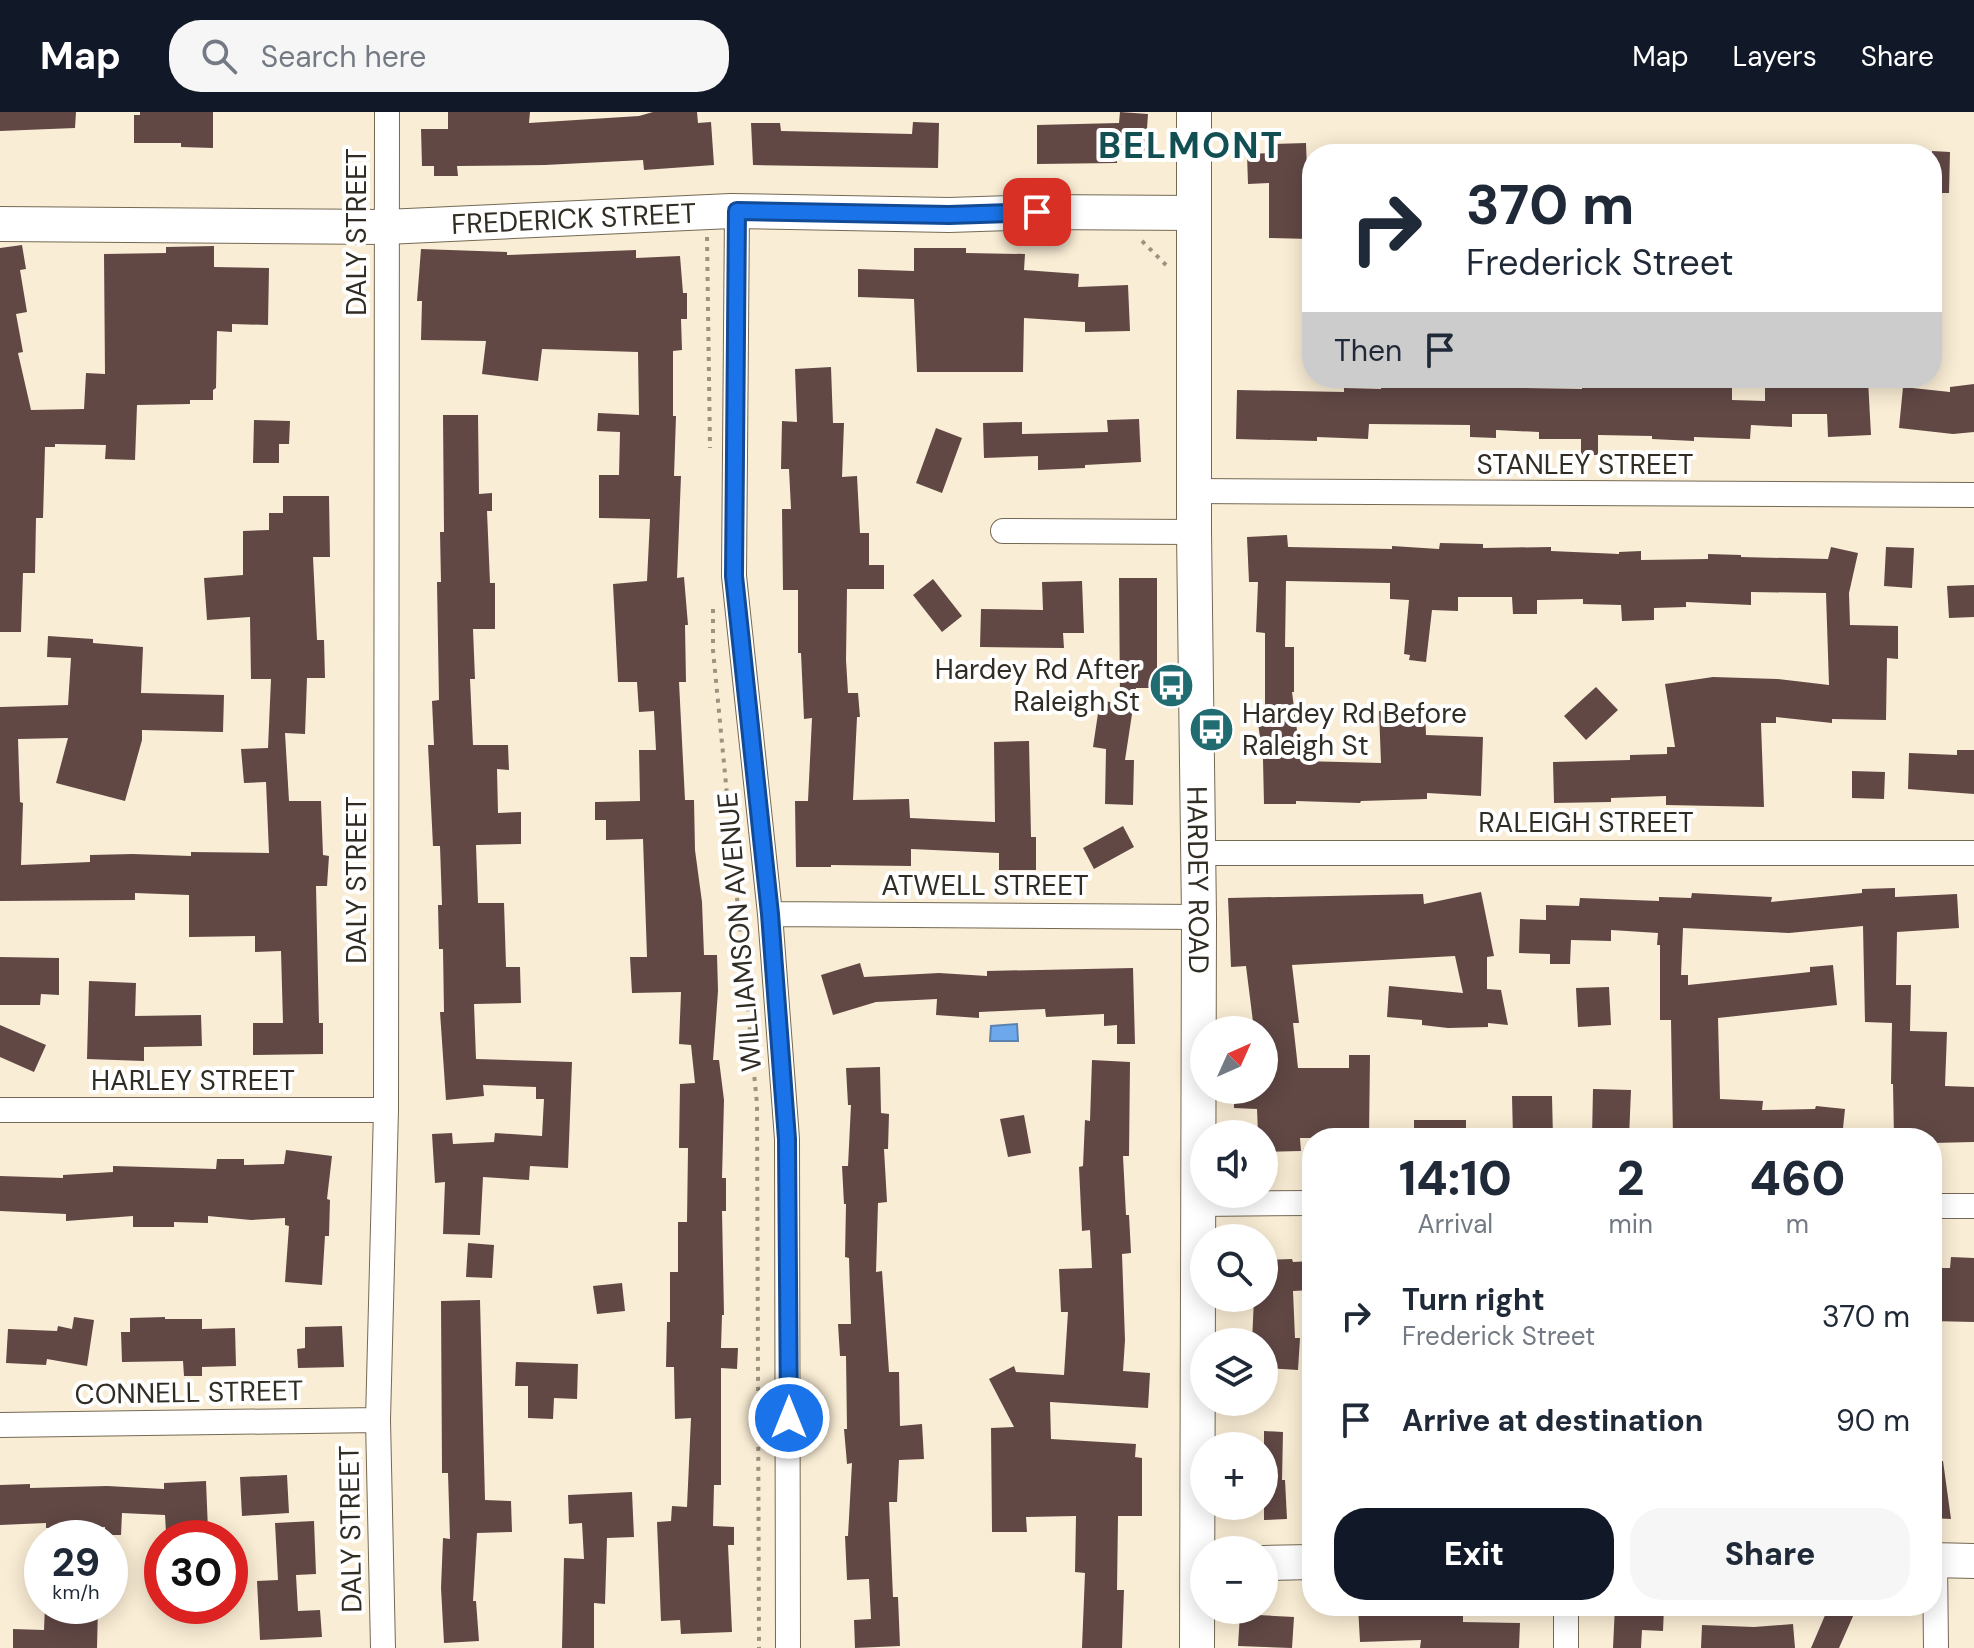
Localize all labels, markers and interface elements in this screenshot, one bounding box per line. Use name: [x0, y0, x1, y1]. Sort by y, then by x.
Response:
search box: [169, 20, 729, 92]
text: Map: [40, 31, 121, 81]
icon: search: [197, 34, 241, 78]
text: Search here: [261, 37, 426, 76]
text: Map: [1632, 38, 1689, 75]
text: Layers: [1733, 38, 1817, 75]
text: Share: [1861, 38, 1934, 75]
district label: BELMONT: [1098, 122, 1284, 169]
street label: DALY STREET: [338, 148, 375, 316]
text: 370 m: [1466, 168, 1634, 241]
icon: right: [1334, 176, 1438, 280]
pin: [1003, 178, 1071, 246]
icon: arrive: [1015, 190, 1059, 234]
street label: FREDERICK STREET: [451, 195, 697, 243]
text: Frederick Street: [1466, 239, 1734, 286]
icon: arrive: [1418, 328, 1462, 372]
text: Then: [1334, 331, 1402, 370]
street label: STANLEY STREET: [1477, 446, 1693, 483]
place label: Hardey Rd After Raleigh St: [935, 651, 1140, 720]
bus stop icon: Hardey Rd After Raleigh St: [1147, 661, 1195, 709]
place label: Hardey Rd Before Raleigh St: [1242, 695, 1467, 764]
bus stop icon: Hardey Rd Before Raleigh St: [1187, 705, 1235, 753]
street label: HARDEY ROAD: [1178, 786, 1217, 974]
street label: WILLIAMSON AVENUE: [709, 791, 770, 1073]
street label: DALY STREET: [338, 796, 375, 964]
street label: RALEIGH STREET: [1478, 804, 1694, 841]
street label: ATWELL STREET: [881, 867, 1089, 904]
north arrow: [1190, 1016, 1278, 1104]
map controls: [1190, 1016, 1278, 1624]
street label: HARLEY STREET: [91, 1062, 295, 1099]
button: sound: [1190, 1120, 1278, 1208]
text: 14:10: [1399, 1147, 1512, 1210]
text: 2: [1617, 1147, 1645, 1210]
text: 460: [1750, 1147, 1845, 1210]
text: Arrival: [1417, 1207, 1493, 1241]
text: min: [1609, 1207, 1653, 1241]
text: m: [1786, 1207, 1809, 1241]
button: search: [1190, 1224, 1278, 1312]
text: Turn right: [1402, 1280, 1545, 1319]
icon: right: [1334, 1294, 1378, 1338]
text: 370 m: [1822, 1297, 1910, 1336]
text: Frederick Street: [1402, 1319, 1595, 1353]
button: layers: [1190, 1328, 1278, 1416]
street label: CONNELL STREET: [74, 1372, 304, 1413]
position arrow: [747, 1376, 831, 1460]
icon: arrive: [1334, 1398, 1378, 1442]
text: Arrive at destination: [1402, 1401, 1703, 1440]
text: 90 m: [1836, 1401, 1910, 1440]
button: +: [1190, 1432, 1278, 1520]
street label: DALY STREET: [331, 1445, 370, 1613]
button: Exit: [1334, 1508, 1614, 1600]
button: Share: [1630, 1508, 1910, 1600]
speed limit sign: 30: [144, 1520, 248, 1624]
text: 29: [52, 1536, 100, 1588]
button: −: [1190, 1536, 1278, 1624]
text: km/h: [52, 1579, 100, 1605]

